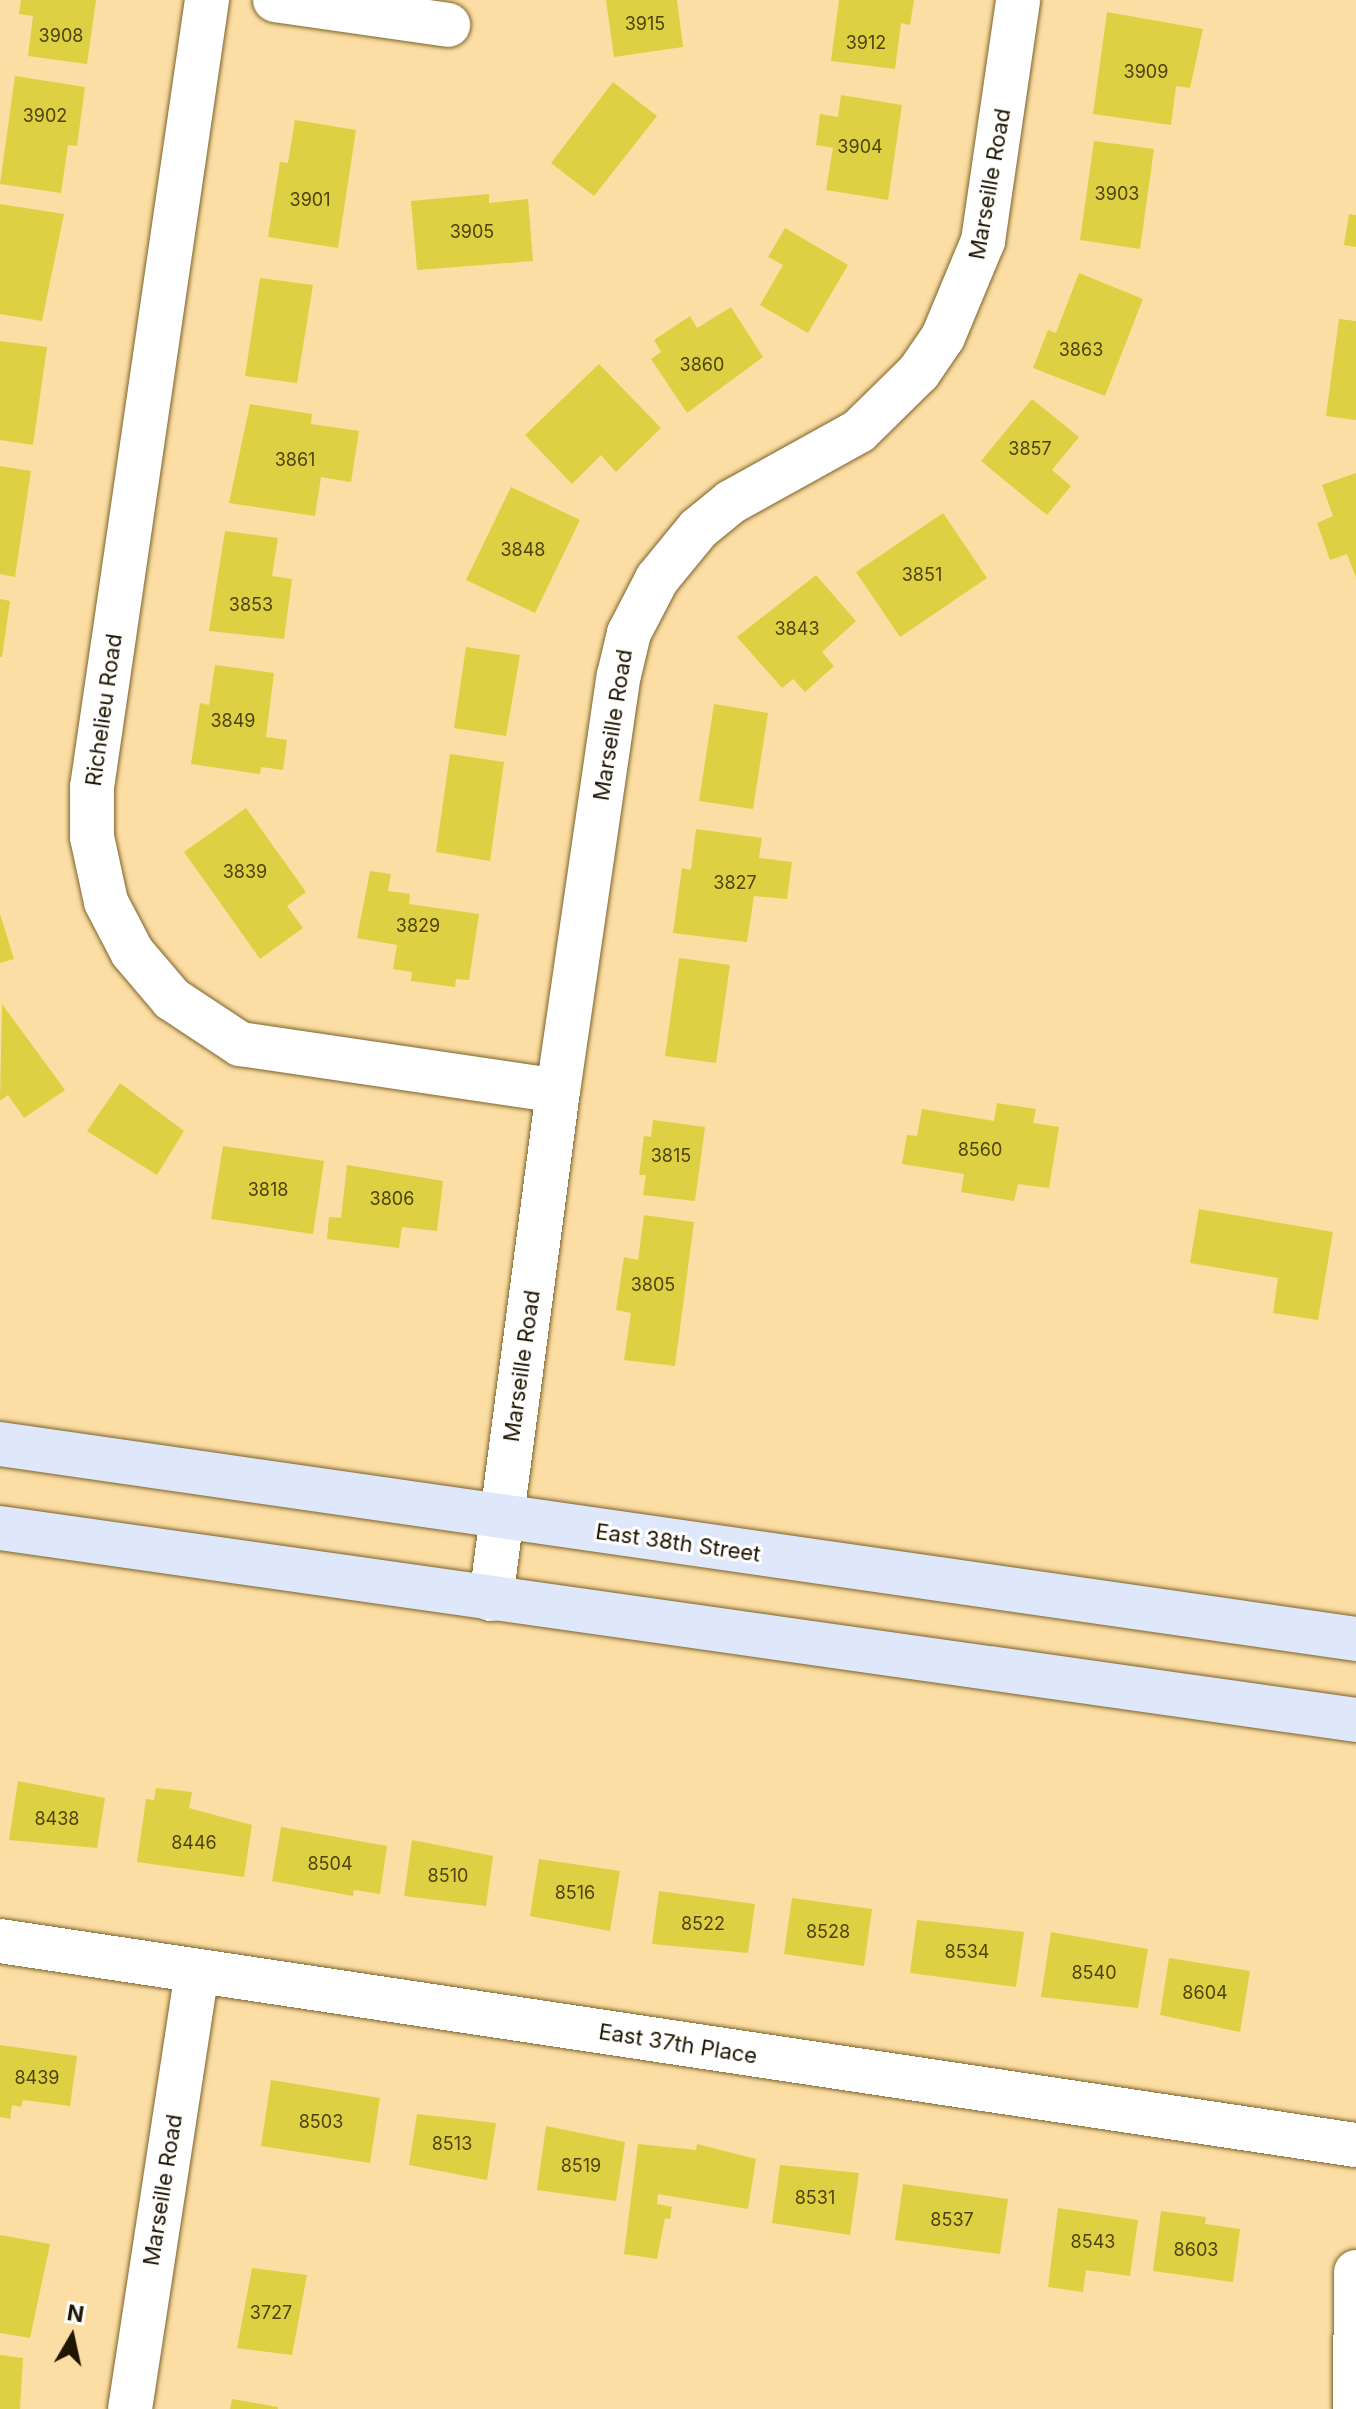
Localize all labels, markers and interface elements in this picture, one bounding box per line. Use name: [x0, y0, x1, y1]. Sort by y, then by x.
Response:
house number: 3915: [625, 13, 665, 35]
house number: 3908: [39, 25, 83, 47]
house number: 3912: [846, 32, 886, 54]
house number: 3909: [1124, 61, 1168, 83]
house number: 3902: [23, 105, 67, 127]
street label: Marseille Road: [964, 106, 1016, 262]
house number: 3904: [837, 136, 883, 158]
house number: 3903: [1095, 183, 1139, 205]
house number: 3901: [290, 189, 330, 211]
house number: 3905: [450, 221, 494, 243]
house number: 3863: [1059, 339, 1103, 361]
house number: 3860: [680, 354, 724, 376]
house number: 3857: [1008, 438, 1052, 460]
house number: 3861: [275, 449, 315, 471]
house number: 3848: [500, 539, 546, 561]
house number: 3851: [902, 564, 942, 586]
house number: 3853: [229, 594, 273, 616]
house number: 3843: [774, 618, 820, 640]
street label: Richelieu Road: [80, 632, 128, 788]
street label: Marseille Road: [588, 647, 638, 803]
house number: 3849: [210, 710, 256, 732]
house number: 3839: [223, 861, 267, 883]
house number: 3827: [713, 872, 757, 894]
house number: 3829: [396, 915, 440, 937]
house number: 8560: [958, 1139, 1002, 1161]
house number: 3815: [651, 1145, 691, 1167]
house number: 3818: [248, 1179, 288, 1201]
house number: 3806: [370, 1188, 414, 1210]
house number: 3805: [631, 1274, 675, 1296]
street label: Marseille Road: [498, 1288, 546, 1444]
street label: East 38th Street: [594, 1518, 762, 1568]
house number: 8438: [34, 1808, 80, 1830]
house number: 8446: [171, 1832, 217, 1854]
house number: 8504: [307, 1853, 353, 1875]
house number: 8510: [428, 1865, 468, 1887]
house number: 8516: [555, 1882, 595, 1904]
house number: 8522: [681, 1913, 725, 1935]
house number: 8528: [806, 1921, 850, 1943]
house number: 8534: [945, 1941, 989, 1963]
house number: 8540: [1071, 1962, 1117, 1984]
house number: 8604: [1182, 1982, 1228, 2004]
street label: East 37th Place: [597, 2018, 759, 2070]
house number: 8439: [14, 2067, 60, 2089]
house number: 8503: [299, 2111, 343, 2133]
street label: Marseille Road: [138, 2112, 188, 2268]
house number: 8513: [432, 2133, 472, 2155]
house number: 8519: [561, 2155, 601, 2177]
house number: 8531: [795, 2187, 835, 2209]
house number: 8537: [930, 2209, 974, 2231]
house number: 8543: [1071, 2231, 1115, 2253]
house number: 8603: [1174, 2239, 1218, 2261]
north arrow: [32, 2297, 112, 2377]
text: N: [65, 2299, 86, 2327]
house number: 3727: [250, 2302, 292, 2324]

